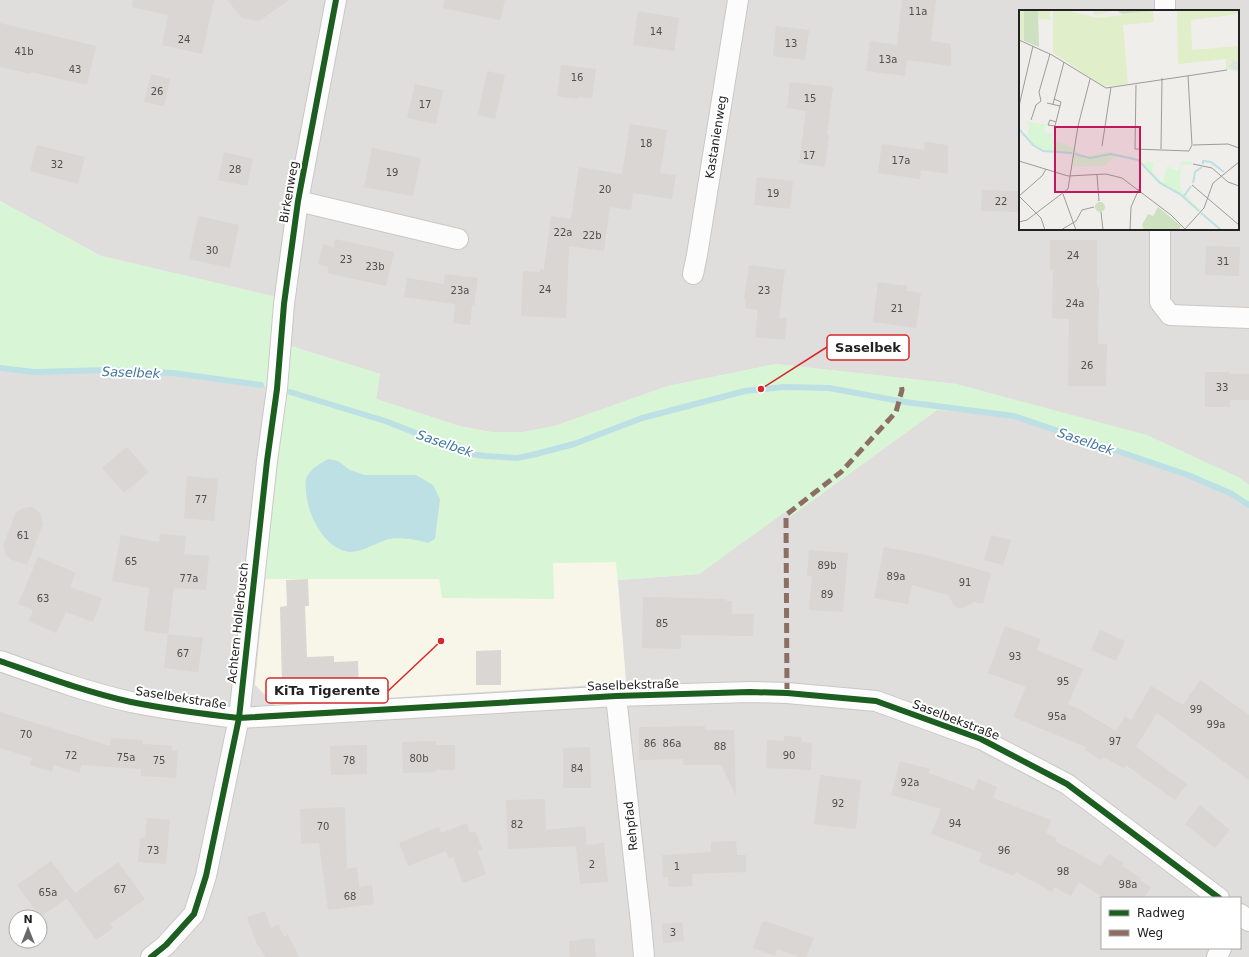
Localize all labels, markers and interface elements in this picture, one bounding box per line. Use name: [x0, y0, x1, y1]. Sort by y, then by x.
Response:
house number: 11a: [909, 6, 927, 17]
inset map: [1019, 10, 1239, 230]
house number: 14: [650, 26, 662, 37]
house number: 24: [178, 34, 190, 45]
house number: 13: [785, 38, 797, 49]
house number: 41b: [14, 46, 34, 57]
house number: 13a: [879, 54, 897, 65]
house number: 43: [69, 64, 81, 75]
house number: 16: [571, 72, 583, 83]
house number: 26: [151, 86, 163, 97]
house number: 15: [804, 93, 816, 104]
street label: Kastanienweg: [703, 94, 729, 180]
house number: 17: [419, 99, 431, 110]
house number: 18: [640, 138, 652, 149]
house number: 17: [803, 150, 815, 161]
house number: 17a: [892, 155, 910, 166]
house number: 32: [51, 159, 63, 170]
street label: Birkenweg: [277, 160, 301, 224]
house number: 28: [229, 164, 241, 175]
house number: 19: [386, 167, 398, 178]
house number: 20: [599, 184, 611, 195]
house number: 19: [767, 188, 779, 199]
house number: 22: [995, 196, 1007, 207]
house number: 22a: [554, 227, 572, 238]
house number: 22b: [582, 230, 602, 241]
house number: 30: [206, 245, 218, 256]
house number: 24: [1067, 250, 1079, 261]
house number: 23: [340, 254, 352, 265]
house number: 31: [1217, 256, 1229, 267]
house number: 23b: [365, 261, 385, 272]
house number: 24: [539, 284, 551, 295]
house number: 23a: [451, 285, 469, 296]
house number: 23: [758, 285, 770, 296]
house number: 24a: [1066, 298, 1084, 309]
house number: 21: [891, 303, 903, 314]
callout: Saselbek: [827, 335, 909, 360]
text: Saselbek: [835, 340, 901, 355]
house number: 26: [1081, 360, 1093, 371]
water label: Saselbek: [102, 364, 161, 381]
house number: 33: [1216, 382, 1228, 393]
water label: Saselbek: [1056, 425, 1116, 458]
water label: Saselbek: [415, 427, 475, 460]
house number: 77: [195, 494, 207, 505]
house number: 61: [17, 530, 29, 541]
house number: 65: [125, 556, 137, 567]
house number: 89b: [817, 560, 837, 571]
street label: Achtern Hollerbusch: [225, 562, 251, 684]
house number: 89a: [887, 571, 905, 582]
house number: 77a: [180, 573, 198, 584]
house number: 91: [959, 577, 971, 588]
house number: 89: [821, 589, 833, 600]
house number: 63: [37, 593, 49, 604]
house number: 85: [656, 618, 668, 629]
house number: 67: [177, 648, 189, 659]
house number: 93: [1009, 651, 1021, 662]
street label: Saselbekstraße: [587, 676, 679, 694]
house number: 95: [1057, 676, 1069, 687]
callout: KiTa Tigerente: [266, 678, 388, 703]
text: KiTa Tigerente: [274, 683, 380, 698]
street label: Saselbekstraße: [134, 684, 228, 712]
street label: Saselbekstraße: [911, 697, 1001, 743]
house number: 99: [1190, 704, 1202, 715]
house number: 95a: [1048, 711, 1066, 722]
house number: 99a: [1207, 719, 1225, 730]
house number: 70: [20, 729, 32, 740]
house number: 97: [1109, 736, 1121, 747]
house number: 86: [644, 738, 656, 749]
house number: 86a: [663, 738, 681, 749]
house number: 88: [714, 741, 726, 752]
house number: 72: [65, 750, 77, 761]
house number: 90: [783, 750, 795, 761]
house number: 75a: [117, 752, 135, 763]
house number: 80b: [409, 753, 429, 764]
house number: 75: [153, 755, 165, 766]
house number: 78: [343, 755, 355, 766]
house number: 84: [571, 763, 583, 774]
house number: 92a: [901, 777, 919, 788]
house number: 92: [832, 798, 844, 809]
street label: Rehpfad: [621, 801, 641, 851]
house number: 94: [949, 818, 961, 829]
house number: 82: [511, 819, 523, 830]
house number: 70: [317, 821, 329, 832]
house number: 73: [147, 845, 159, 856]
house number: 96: [998, 845, 1010, 856]
house number: 2: [589, 859, 595, 870]
house number: 1: [674, 861, 680, 872]
house number: 98: [1057, 866, 1069, 877]
house number: 98a: [1119, 879, 1137, 890]
house number: 67: [114, 884, 126, 895]
house number: 65a: [39, 887, 57, 898]
house number: 68: [344, 891, 356, 902]
legend: [1101, 897, 1241, 949]
text: Radweg: [1137, 906, 1185, 920]
north arrow: [8, 909, 48, 949]
text: N: [23, 913, 33, 926]
text: Weg: [1137, 926, 1163, 940]
house number: 3: [670, 927, 676, 938]

